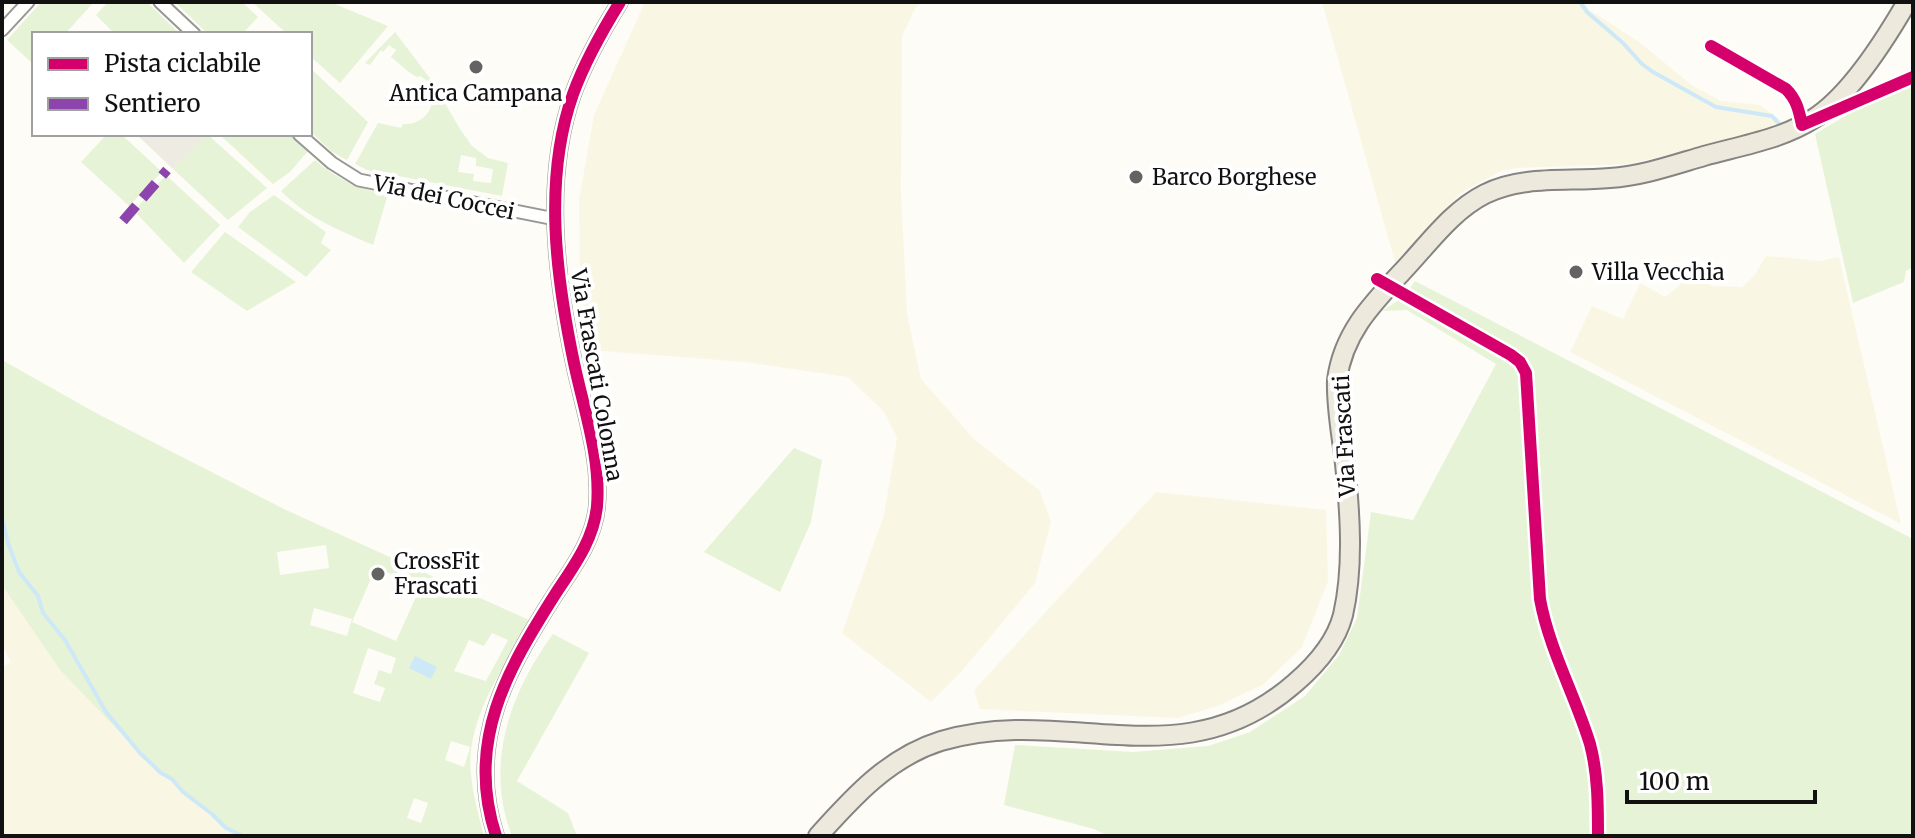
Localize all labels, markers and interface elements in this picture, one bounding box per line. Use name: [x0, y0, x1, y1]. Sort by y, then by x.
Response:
legend: [32, 32, 312, 136]
text: Pista ciclabile: [104, 48, 261, 79]
marker: Antica Campana: [467, 58, 485, 76]
place label: Antica Campana: [388, 79, 563, 107]
text: Sentiero: [104, 88, 201, 119]
place label: Barco Borghese: [1152, 163, 1316, 191]
street label: Via dei Coccei: [370, 168, 517, 226]
marker: Barco Borghese: [1127, 168, 1145, 186]
place label: Villa Vecchia: [1591, 258, 1725, 286]
marker: Villa Vecchia: [1567, 263, 1585, 281]
street label: Via Frascati Colonna: [564, 266, 629, 483]
street label: Via Frascati: [1327, 374, 1361, 499]
place label: CrossFit Frascati: [394, 547, 480, 600]
marker: CrossFit Frascati: [369, 565, 387, 583]
scale bar: [1627, 754, 1815, 804]
text: 100 m: [1639, 766, 1710, 797]

